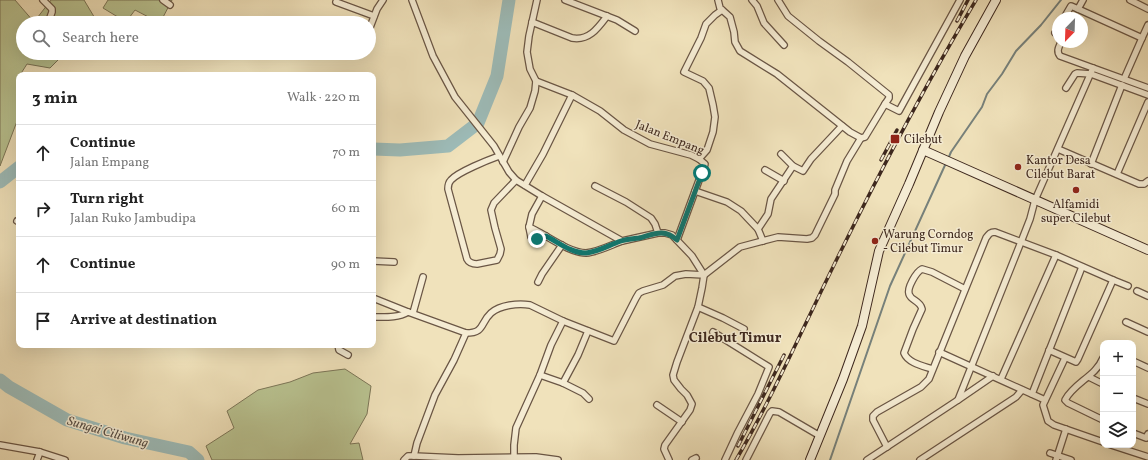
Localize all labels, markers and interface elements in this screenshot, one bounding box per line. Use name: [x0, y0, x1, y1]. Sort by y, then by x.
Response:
north arrow: [1052, 12, 1088, 48]
search box: [16, 16, 376, 60]
icon: search: [30, 27, 52, 49]
text: Search here: [62, 28, 139, 49]
text: 3 min: [32, 87, 78, 110]
text: Walk · 220 m: [287, 89, 360, 107]
street label: Jalan Empang: [633, 117, 706, 159]
place label: Cilebut: [904, 132, 942, 148]
text: Continue: [70, 133, 135, 154]
marker: Cilebut: [889, 133, 901, 145]
icon: ahead: [32, 142, 54, 164]
text: 70 m: [332, 144, 360, 162]
place label: Kantor Desa Cilebut Barat: [1026, 153, 1095, 183]
text: Jalan Empang: [70, 154, 149, 172]
marker: Kantor Desa Cilebut Barat: [1013, 162, 1023, 172]
route start: [693, 164, 711, 182]
marker: Alfamidi super Cilebut: [1071, 185, 1081, 195]
text: Turn right: [70, 189, 144, 210]
place label: Alfamidi super Cilebut: [1041, 197, 1111, 227]
icon: right: [32, 198, 54, 220]
text: 60 m: [332, 200, 360, 218]
text: Jalan Ruko Jambudipa: [70, 210, 196, 228]
place label: Warung Corndog - Cilebut Timur: [883, 227, 973, 257]
route end: [528, 230, 546, 248]
marker: Warung Corndog - Cilebut Timur: [870, 236, 880, 246]
icon: ahead: [32, 254, 54, 276]
text: Continue: [70, 254, 135, 275]
text: 90 m: [331, 256, 360, 274]
icon: arrive: [32, 310, 54, 332]
text: Arrive at destination: [70, 310, 217, 331]
district label: Cilebut Timur: [689, 329, 782, 348]
map controls: [1100, 340, 1136, 448]
button: +: [1100, 340, 1136, 376]
button: −: [1100, 376, 1136, 412]
button: layers: [1100, 412, 1136, 448]
water label: Sungai Ciliwung: [65, 413, 150, 453]

